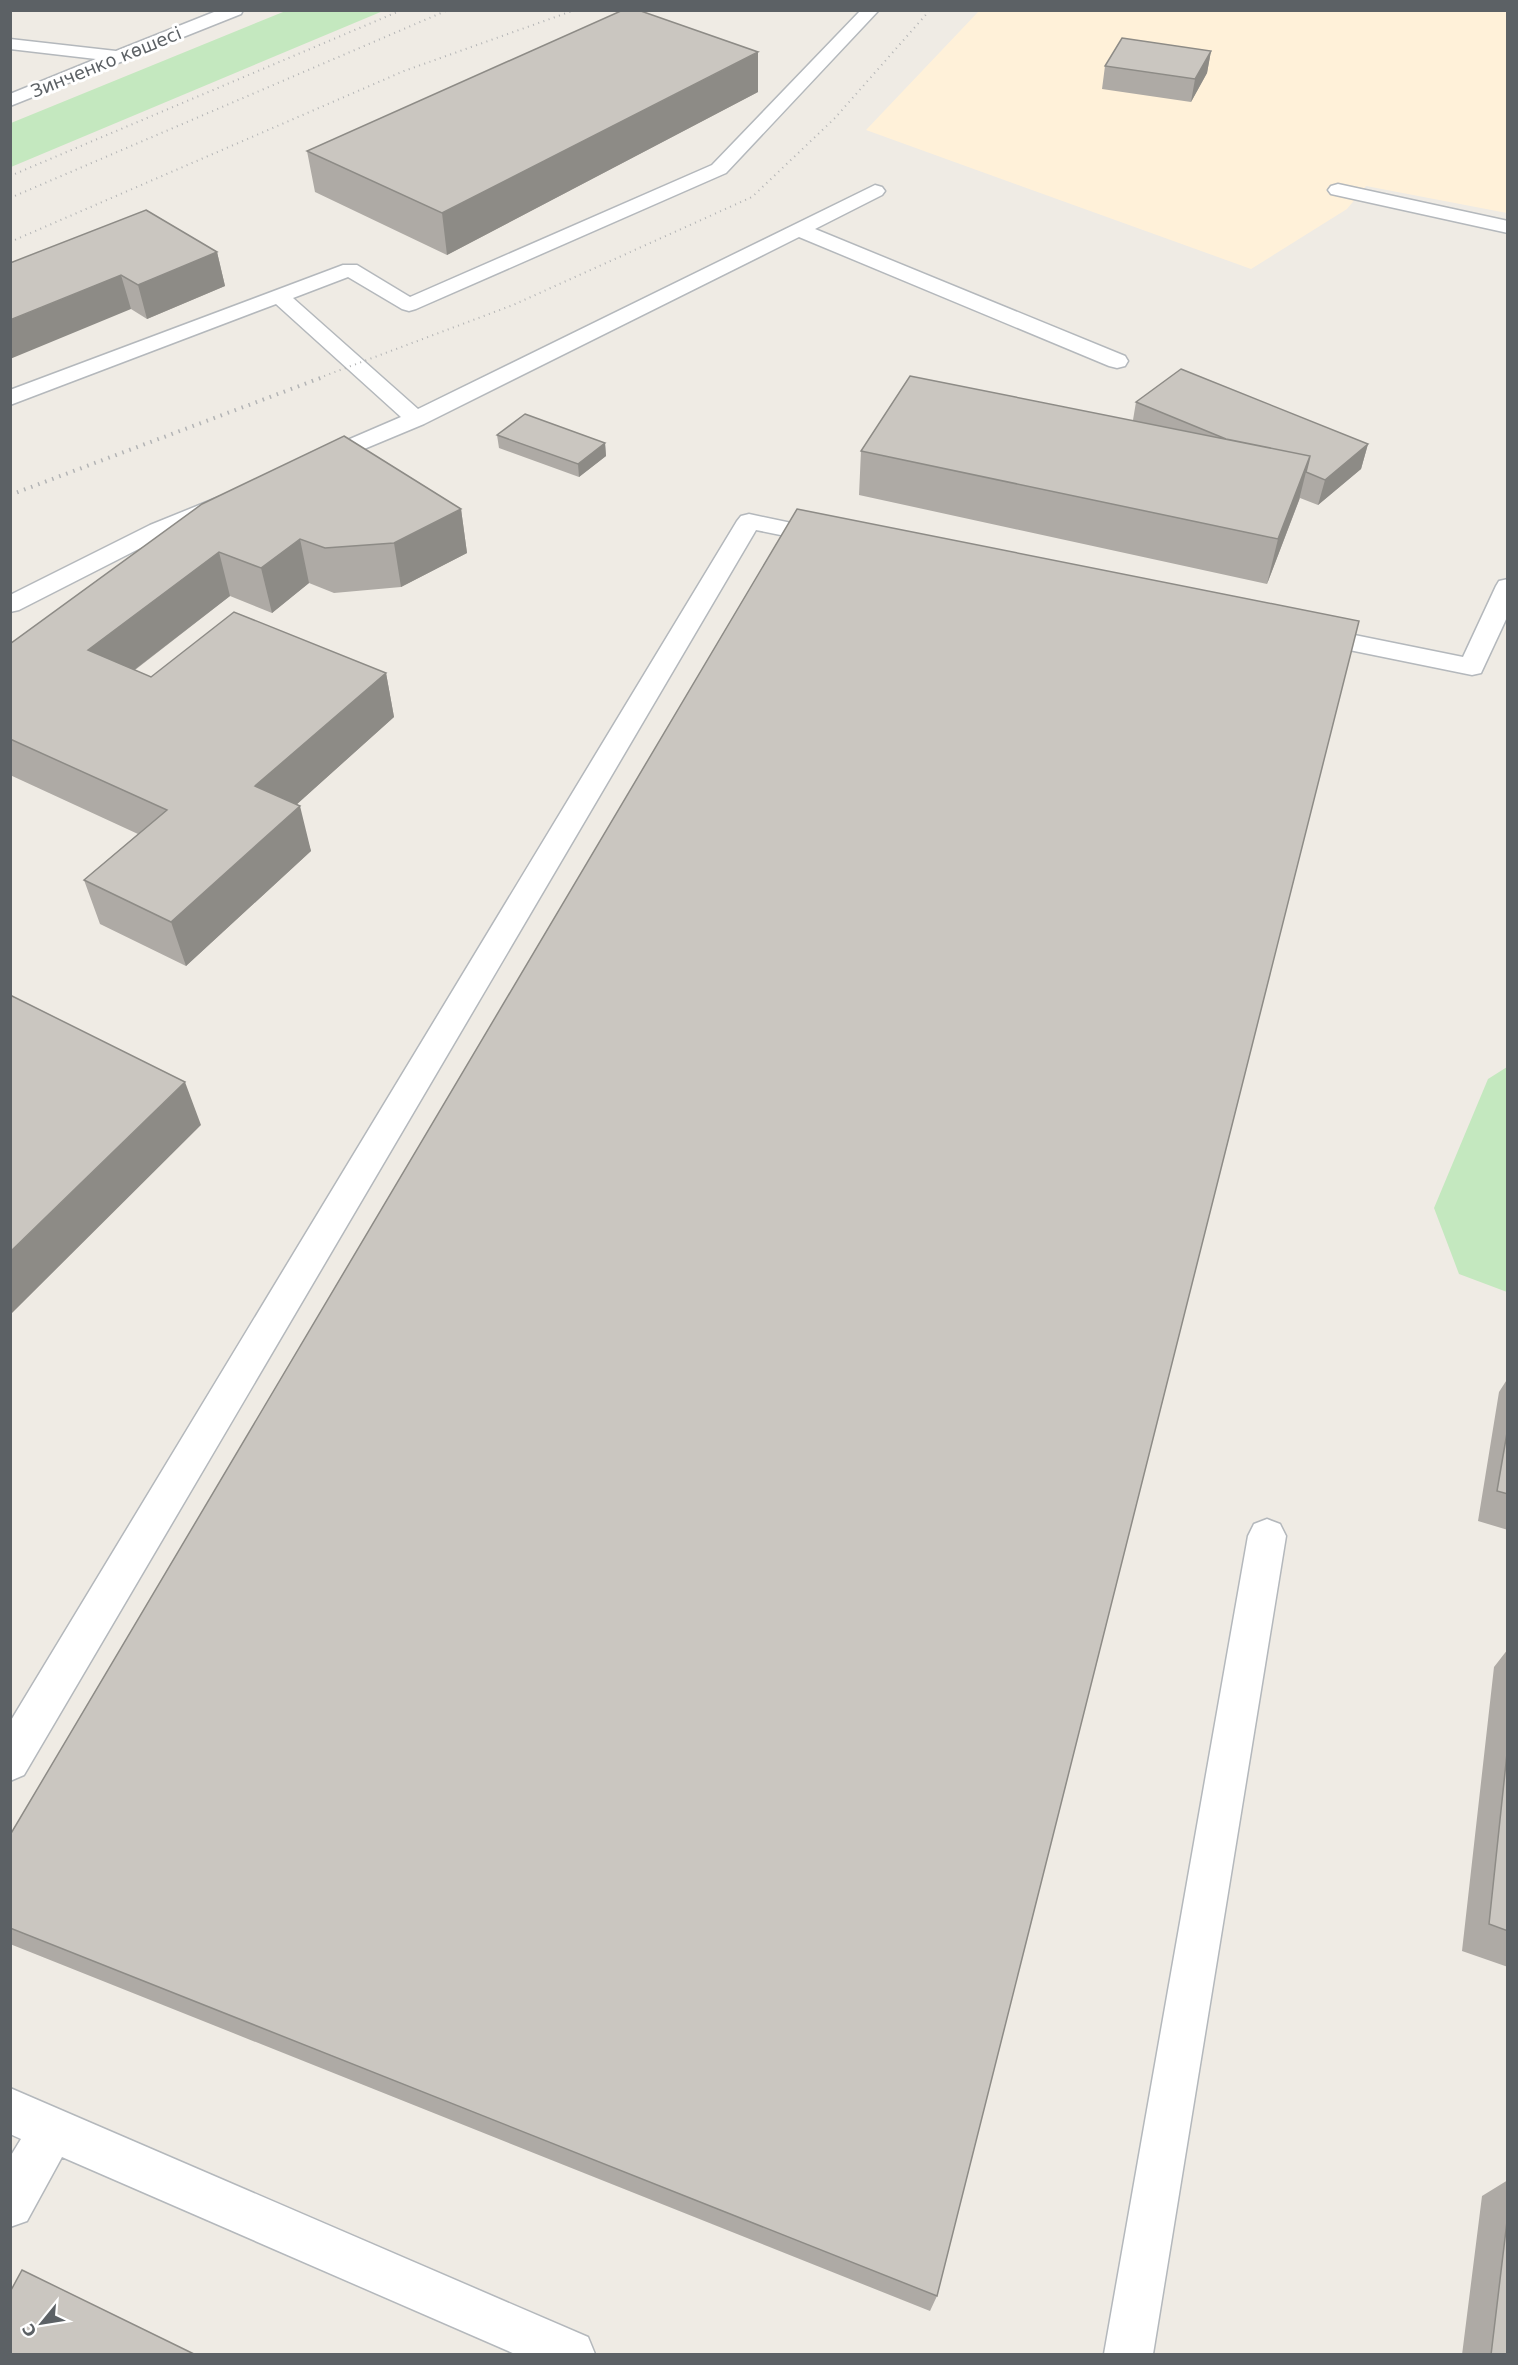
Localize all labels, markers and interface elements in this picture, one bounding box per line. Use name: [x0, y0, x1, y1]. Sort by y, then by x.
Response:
street label: Зинченко көшесі: [28, 22, 184, 102]
north arrow: [12, 2293, 72, 2353]
text: С: [18, 2320, 41, 2340]

